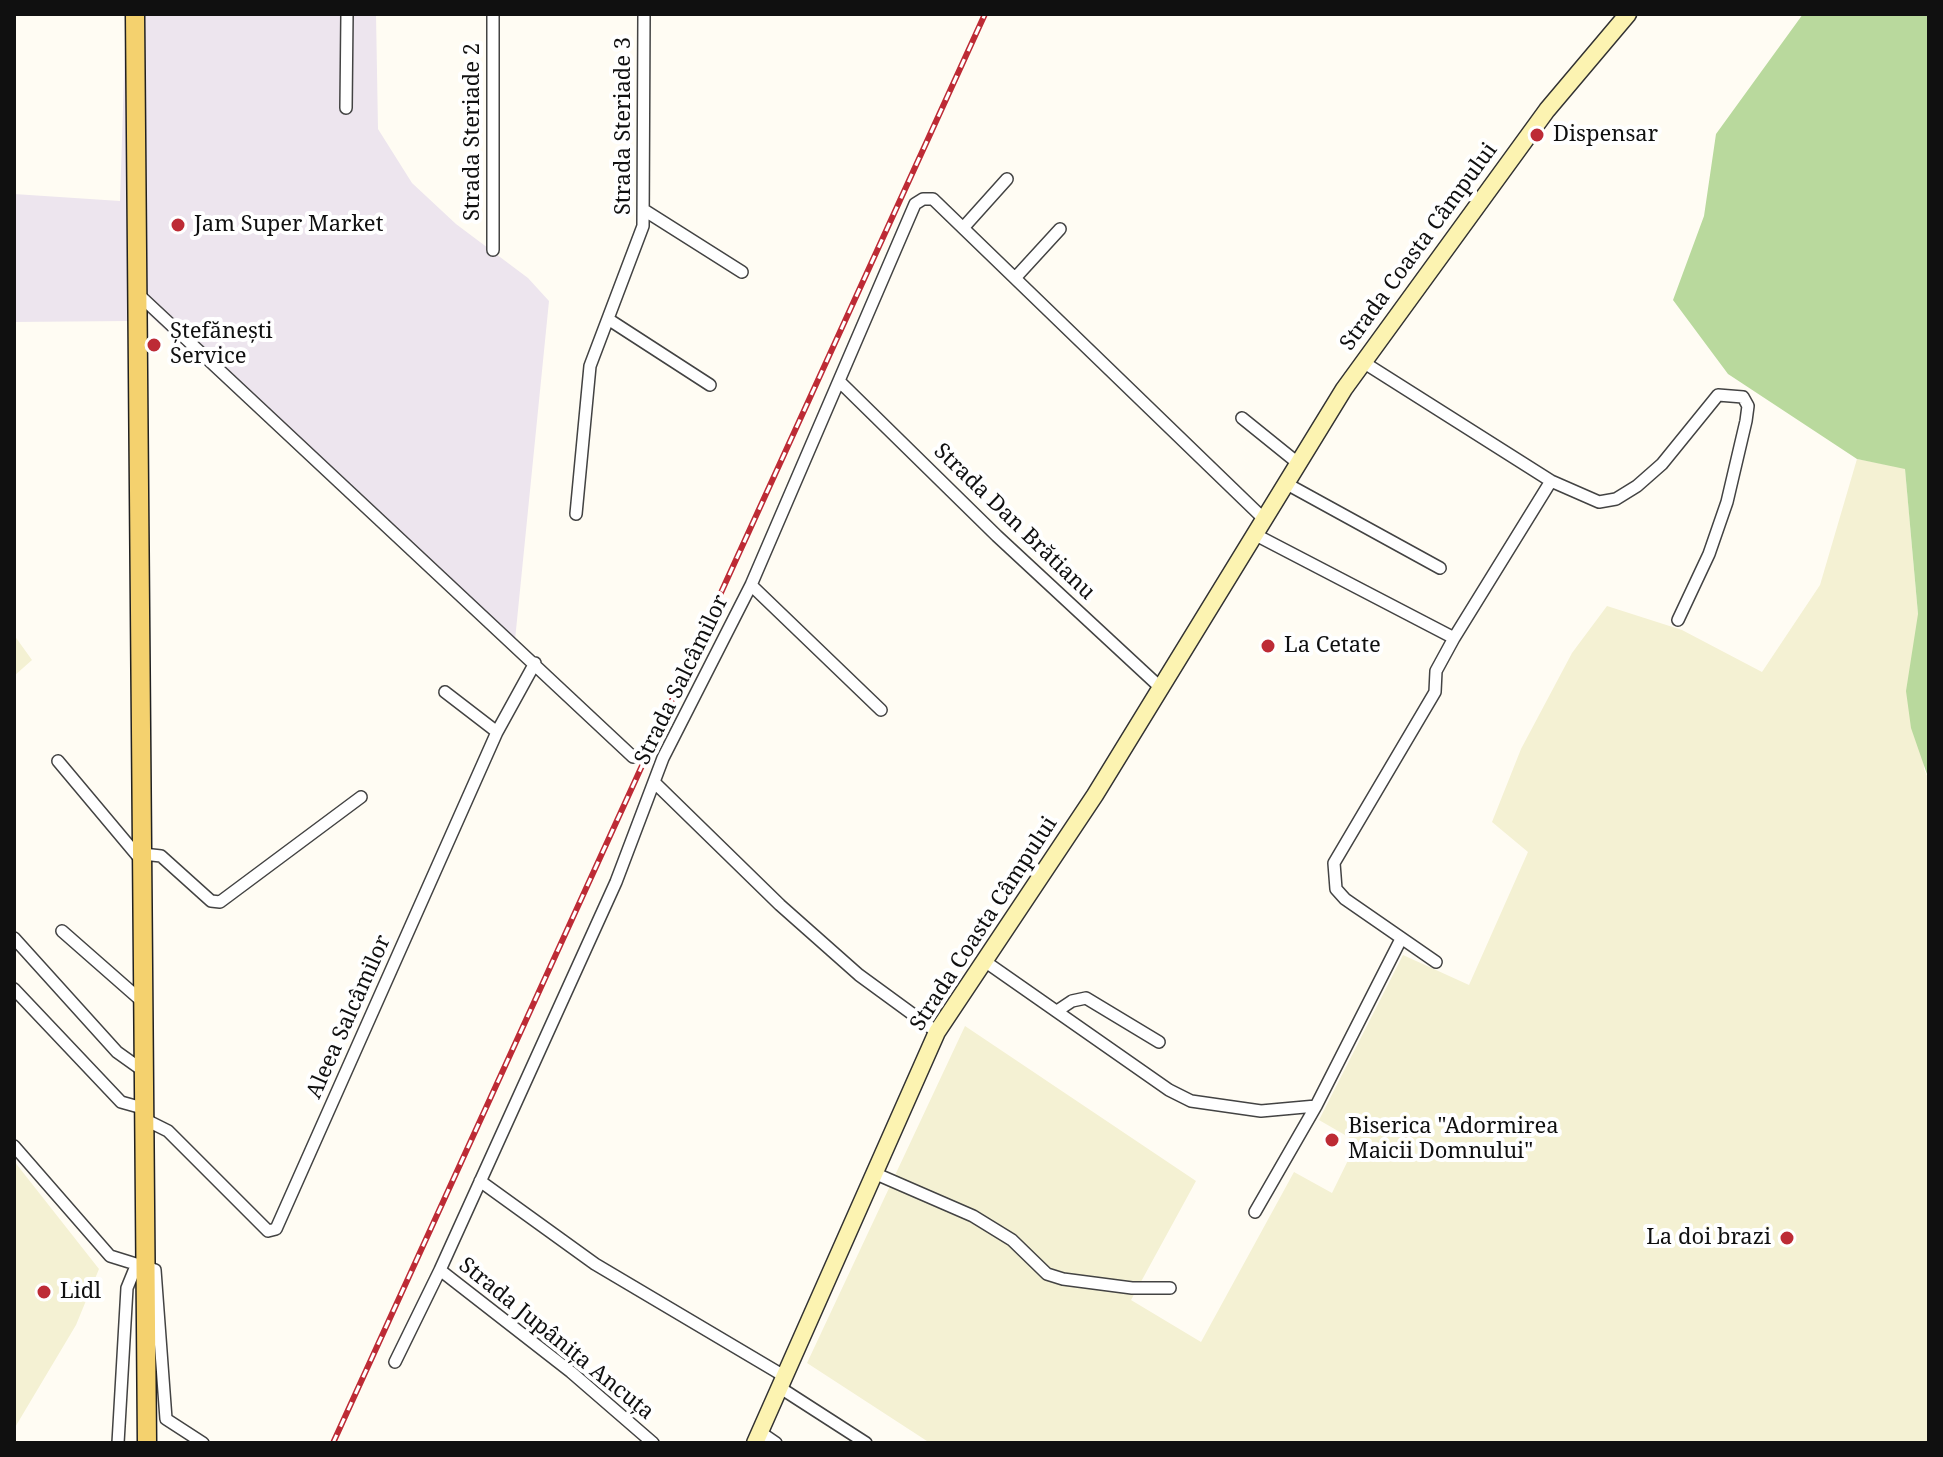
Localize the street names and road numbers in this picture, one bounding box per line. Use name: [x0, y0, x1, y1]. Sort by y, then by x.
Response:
street label: Strada Steriade 3: [611, 37, 637, 215]
street label: Strada Steriade 2: [460, 43, 486, 221]
street label: Strada Coasta Câmpului: [1335, 138, 1503, 356]
street label: Strada Dan Brătianu: [928, 438, 1100, 606]
street label: Strada Salcâmilor: [629, 591, 735, 769]
street label: Strada Coasta Câmpului: [905, 812, 1063, 1036]
street label: Aleea Salcâmilor: [301, 931, 397, 1103]
street label: Strada Jupânița Ancuța: [453, 1252, 659, 1426]

